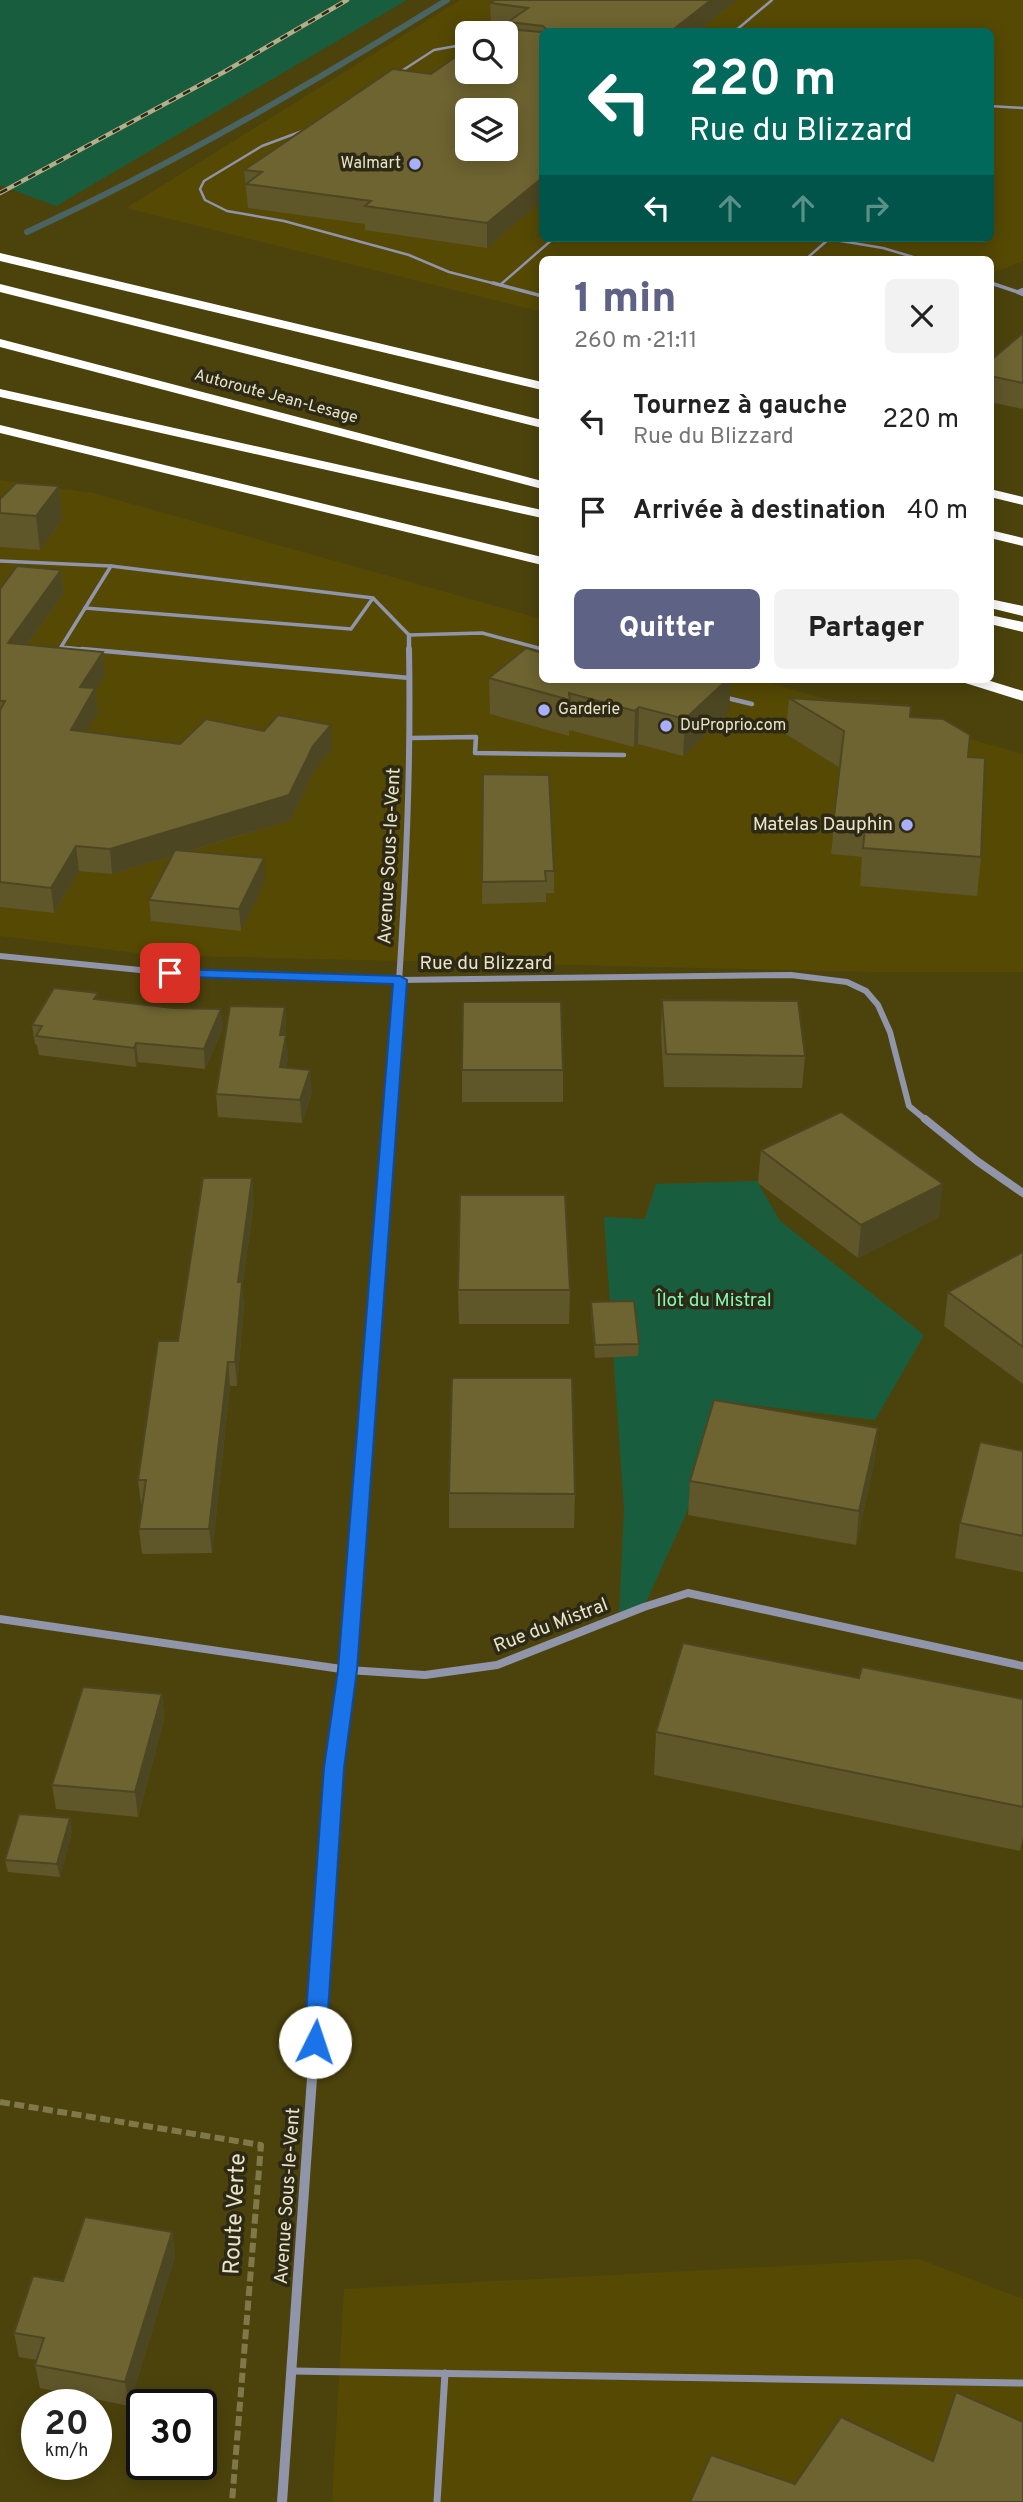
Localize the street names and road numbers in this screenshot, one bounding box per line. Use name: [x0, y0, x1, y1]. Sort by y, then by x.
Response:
street label: Autoroute Jean-Lesage: [192, 366, 360, 428]
street label: Avenue Sous-le-Vent: [373, 767, 407, 945]
street label: Rue du Blizzard: [420, 952, 552, 976]
street label: Rue du Mistral: [490, 1593, 612, 1659]
street label: Avenue Sous-le-Vent: [270, 2107, 306, 2285]
street label: Route Verte: [218, 2153, 254, 2275]

